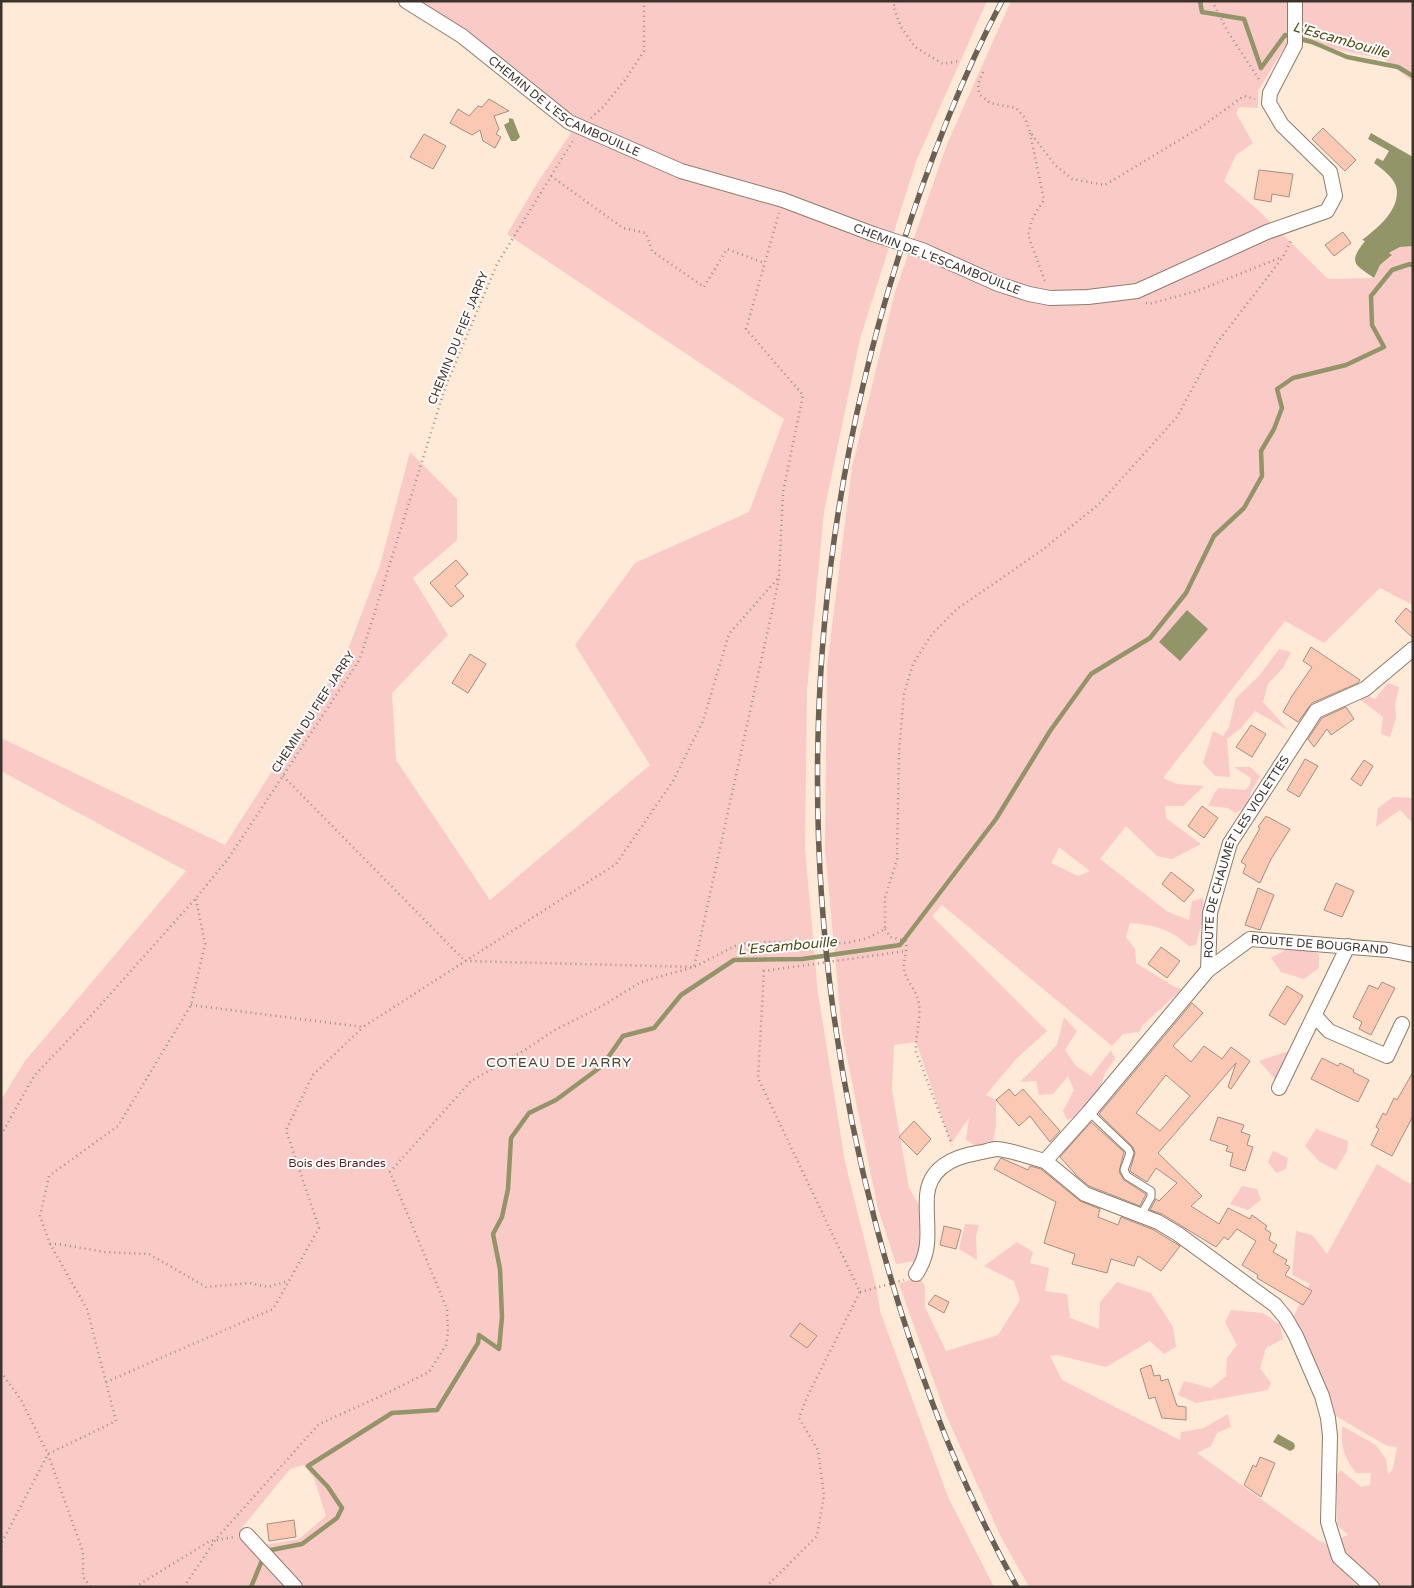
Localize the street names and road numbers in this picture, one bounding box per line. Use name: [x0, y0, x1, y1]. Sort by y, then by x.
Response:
street label: CHEMIN DE L'ESCAMBOUILLE: [486, 53, 643, 159]
street label: CHEMIN DE L'ESCAMBOUILLE: [851, 221, 1023, 298]
street label: CHEMIN DU FIEF JARRY: [425, 269, 491, 407]
street label: CHEMIN DU FIEF JARRY: [268, 648, 358, 775]
street label: ROUTE DE CHAUMET LES VIOLETTES: [1201, 753, 1292, 959]
street label: ROUTE DE BOUGRAND: [1250, 932, 1389, 957]

